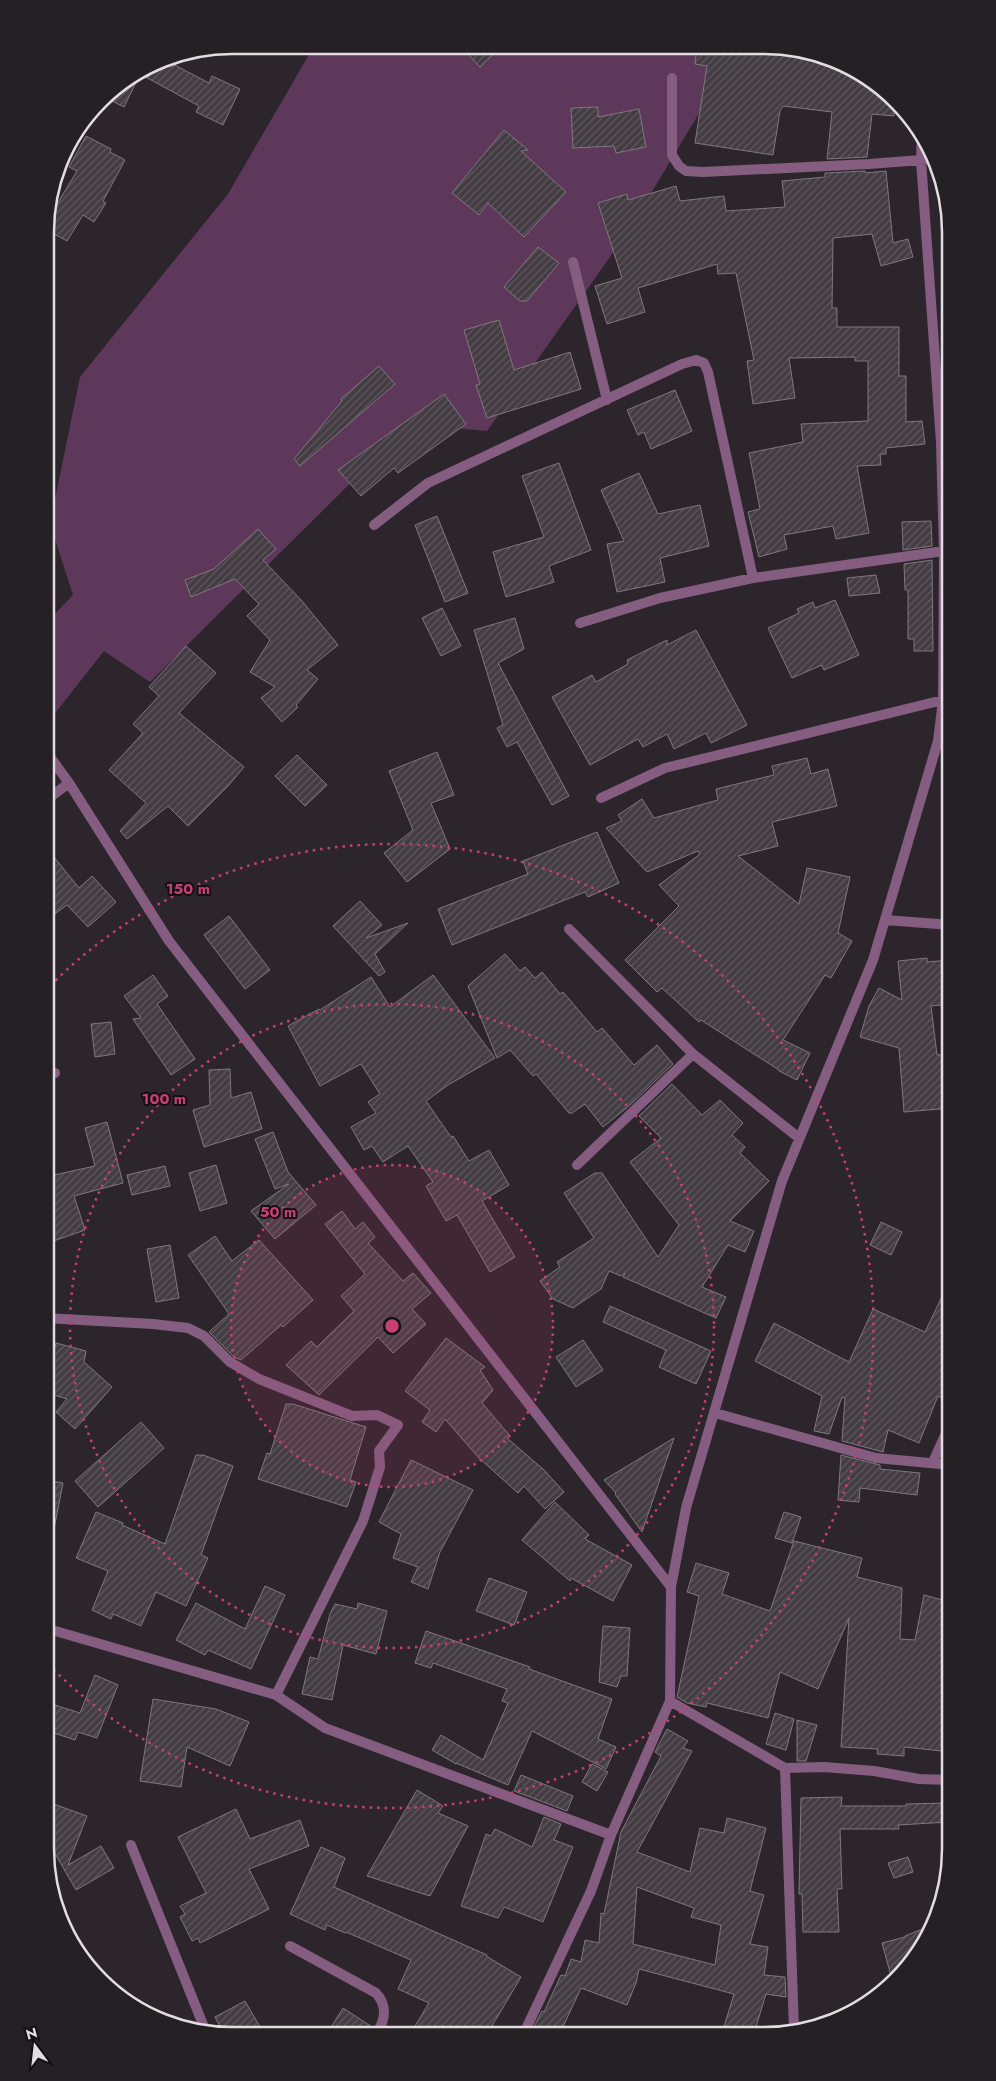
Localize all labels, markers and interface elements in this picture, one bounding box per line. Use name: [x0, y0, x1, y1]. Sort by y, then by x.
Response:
text: 150 m: [166, 878, 210, 900]
text: 100 m: [142, 1088, 186, 1110]
text: 50 m: [260, 1201, 296, 1223]
centre of rings: [383, 1317, 401, 1335]
north arrow: [10, 2021, 60, 2071]
text: N: [24, 2022, 40, 2045]

